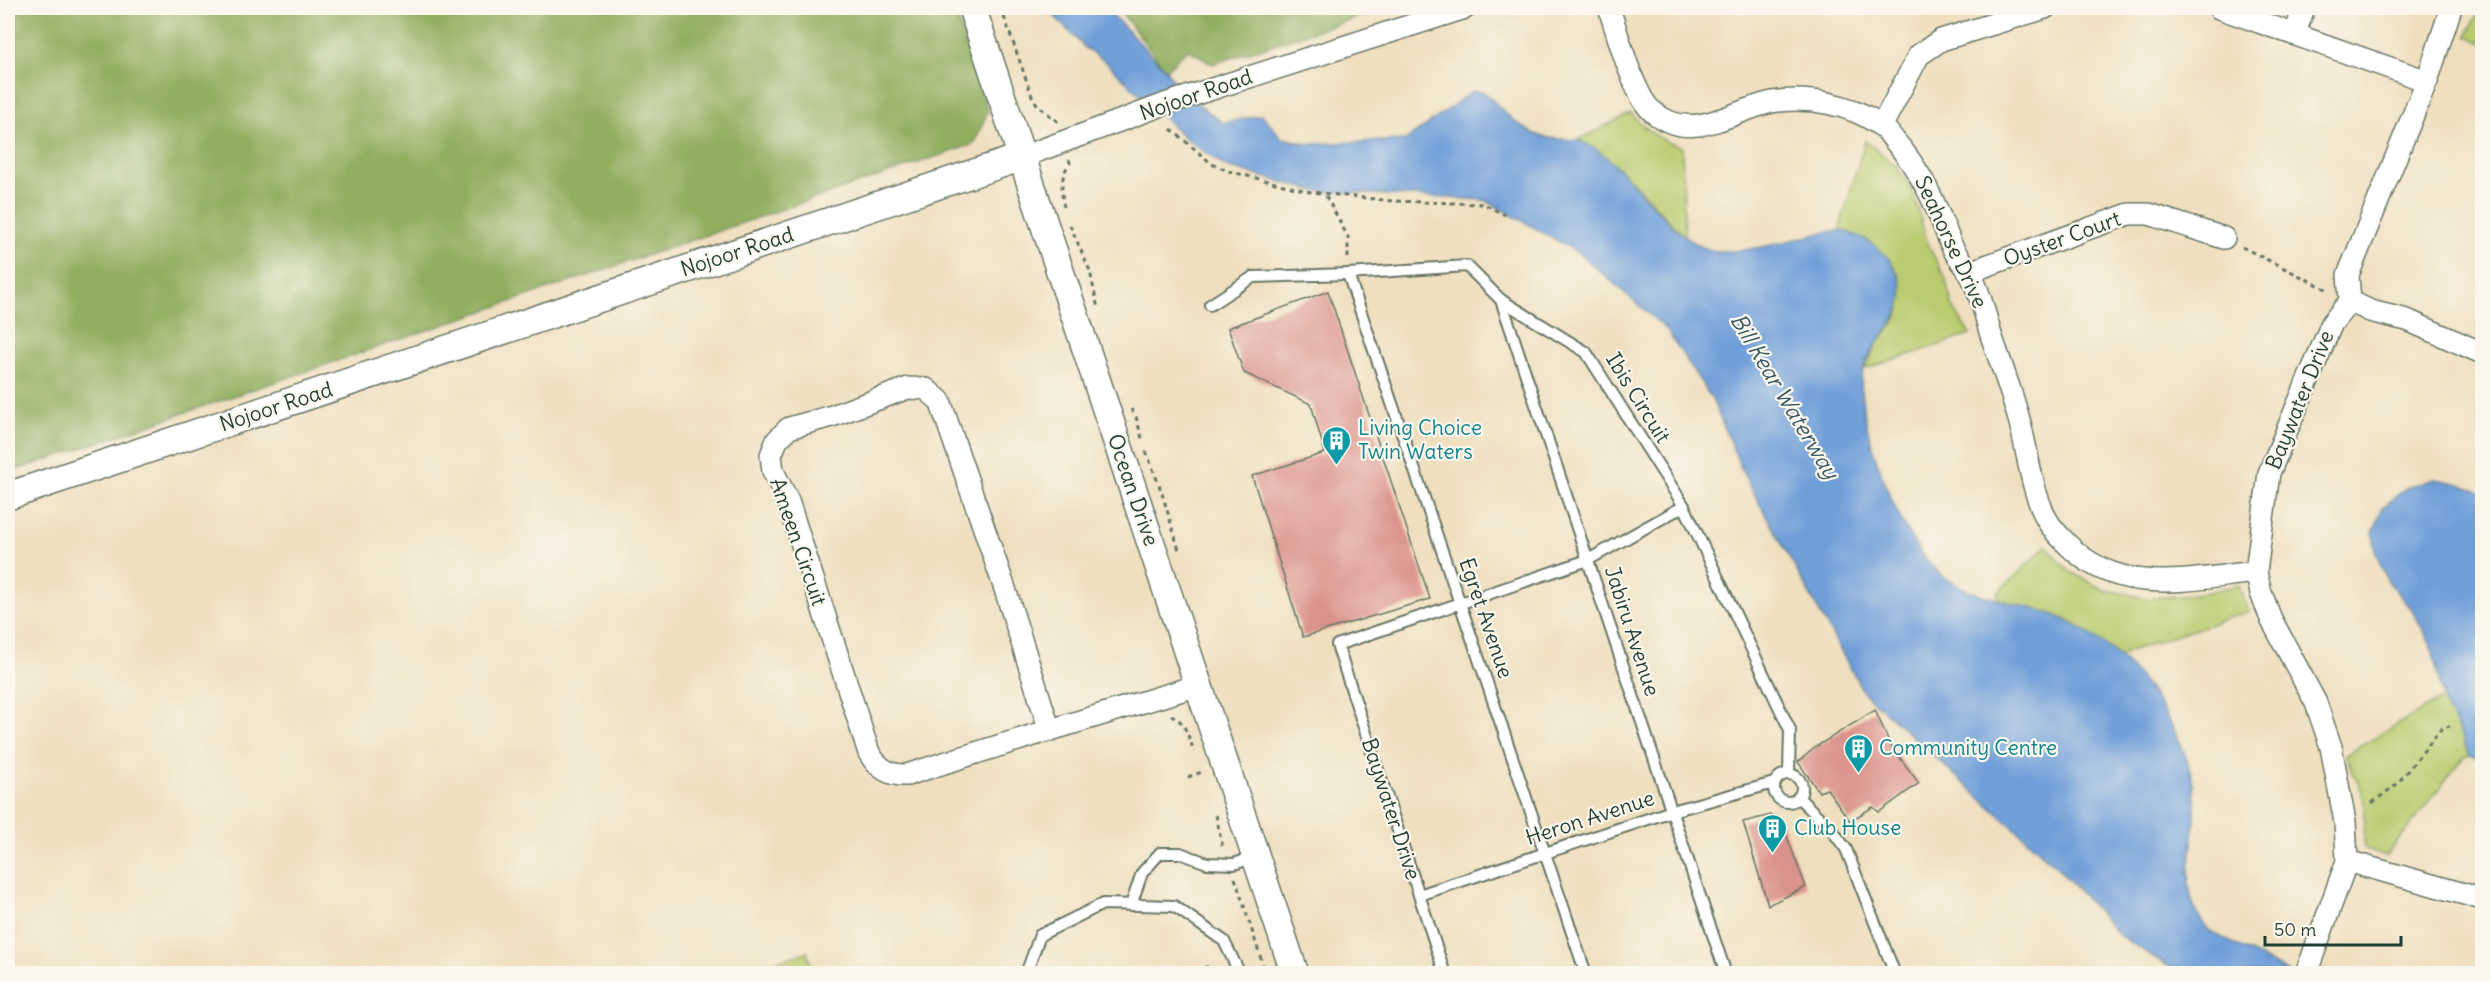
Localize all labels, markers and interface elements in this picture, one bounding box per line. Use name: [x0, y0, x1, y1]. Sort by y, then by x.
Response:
street label: Nojoor Road: [1136, 63, 1256, 126]
street label: Seahorse Drive: [1909, 171, 1994, 312]
street label: Oyster Court: [2000, 205, 2124, 272]
street label: Nojoor Road: [677, 221, 797, 282]
water label: Bill Kear Waterway: [1725, 308, 1846, 485]
street label: Baywater Drive: [2259, 326, 2340, 473]
street label: Ibis Circuit: [1600, 347, 1677, 448]
street label: Nojoor Road: [216, 376, 336, 437]
place label: Living Choice Twin Waters: [1358, 414, 1482, 465]
building icon: Living Choice Twin Waters: [1321, 424, 1353, 466]
street label: Ocean Drive: [1102, 430, 1165, 549]
street label: Ameen Circuit: [764, 474, 833, 609]
street label: Egret Avenue: [1453, 554, 1520, 682]
street label: Jabiru Avenue: [1599, 562, 1666, 699]
building icon: Community Centre: [1842, 732, 1874, 774]
place label: Community Centre: [1879, 734, 2057, 761]
street label: Baywater Drive: [1356, 735, 1427, 883]
street label: Heron Avenue: [1522, 784, 1658, 851]
building icon: Club House: [1757, 812, 1789, 854]
place label: Club House: [1794, 814, 1901, 841]
scale bar: [2265, 909, 2402, 947]
text: 50 m: [2274, 918, 2316, 941]

